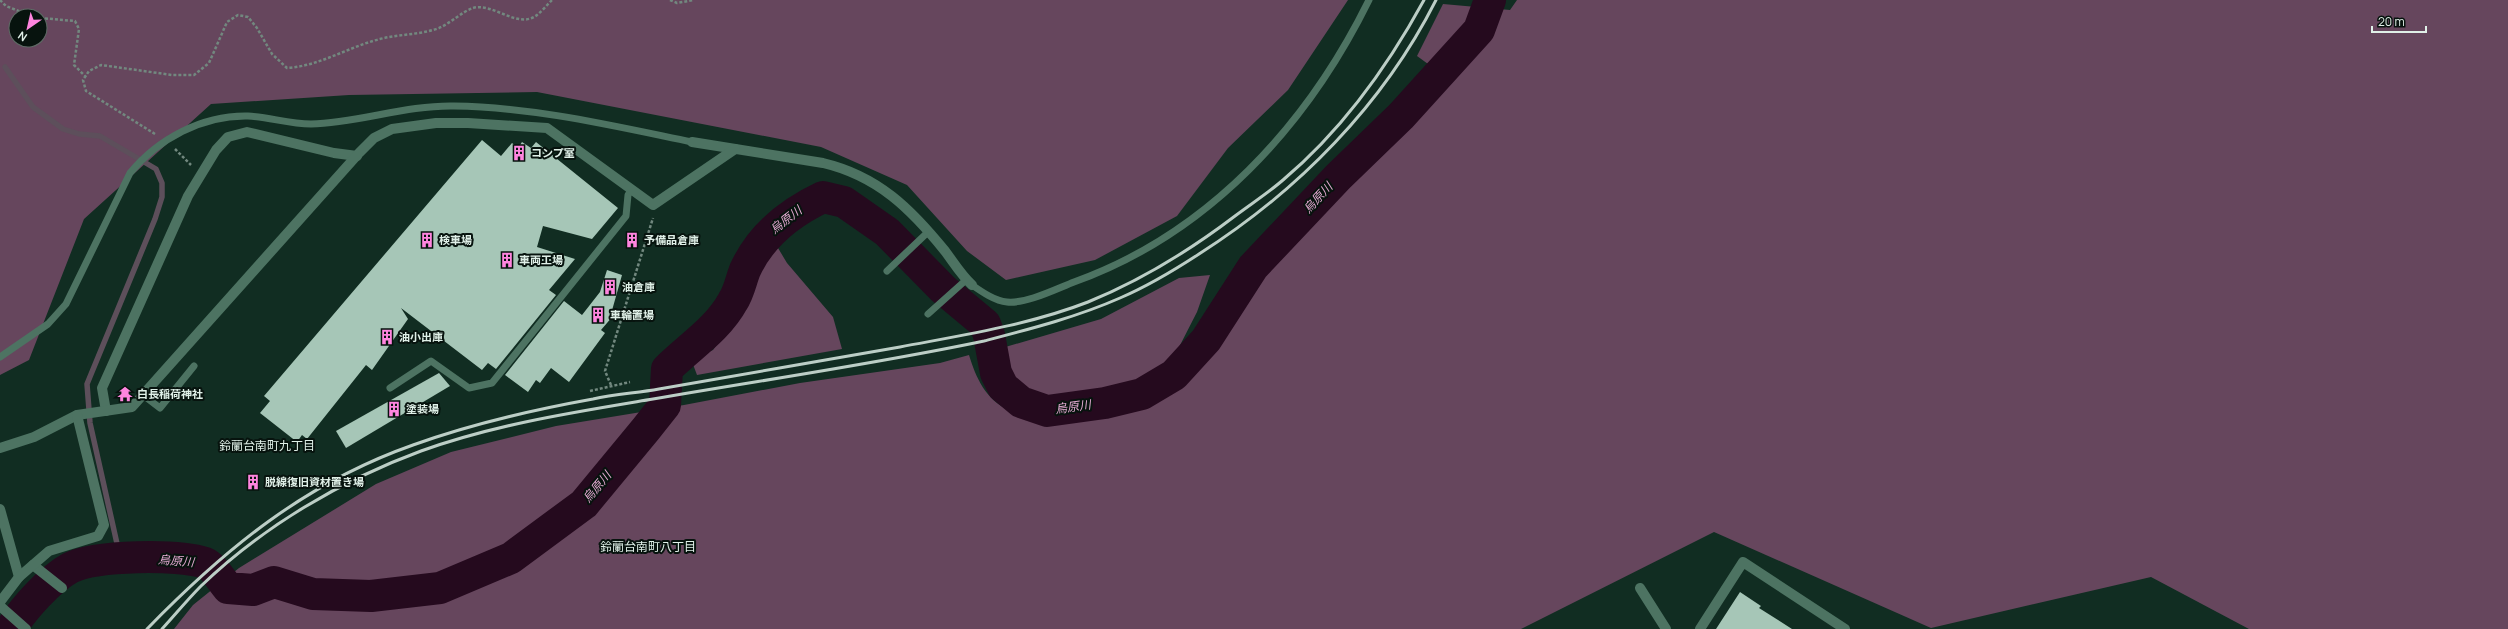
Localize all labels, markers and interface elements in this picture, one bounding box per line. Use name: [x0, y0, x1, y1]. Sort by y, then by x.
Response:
north arrow: [8, 8, 48, 48]
scale bar: [2372, 8, 2426, 34]
text: 20 m: [2378, 13, 2405, 30]
text: N: [15, 28, 30, 45]
building icon: コンプ室: [510, 144, 528, 162]
place label: コンプ室: [531, 145, 575, 160]
water label: 烏原川: [1299, 177, 1337, 217]
water label: 烏原川: [766, 201, 807, 237]
building icon: 検車場: [418, 231, 436, 249]
building icon: 予備品倉庫: [623, 231, 641, 249]
place label: 検車場: [439, 232, 472, 247]
place label: 予備品倉庫: [644, 232, 699, 247]
building icon: 車両工場: [498, 251, 516, 269]
place label: 車両工場: [519, 252, 563, 267]
building icon: 油倉庫: [601, 278, 619, 296]
place label: 油倉庫: [622, 279, 655, 294]
building icon: 車輪置場: [589, 306, 607, 324]
place label: 車輪置場: [610, 307, 654, 322]
building icon: 油小出庫: [378, 328, 396, 346]
place label: 油小出庫: [399, 329, 443, 344]
temple icon: 白長稲荷神社: [116, 385, 134, 403]
place label: 白長稲荷神社: [137, 386, 203, 401]
water label: 烏原川: [1054, 395, 1094, 417]
building icon: 塗装場: [385, 400, 403, 418]
place label: 塗装場: [406, 401, 439, 416]
district label: 鈴蘭台南町九丁目: [219, 437, 315, 454]
water label: 烏原川: [579, 466, 616, 506]
building icon: 脱線復旧資材置き場: [244, 473, 262, 491]
place label: 脱線復旧資材置き場: [265, 474, 364, 489]
district label: 鈴蘭台南町八丁目: [600, 538, 696, 555]
water label: 烏原川: [157, 550, 197, 571]

